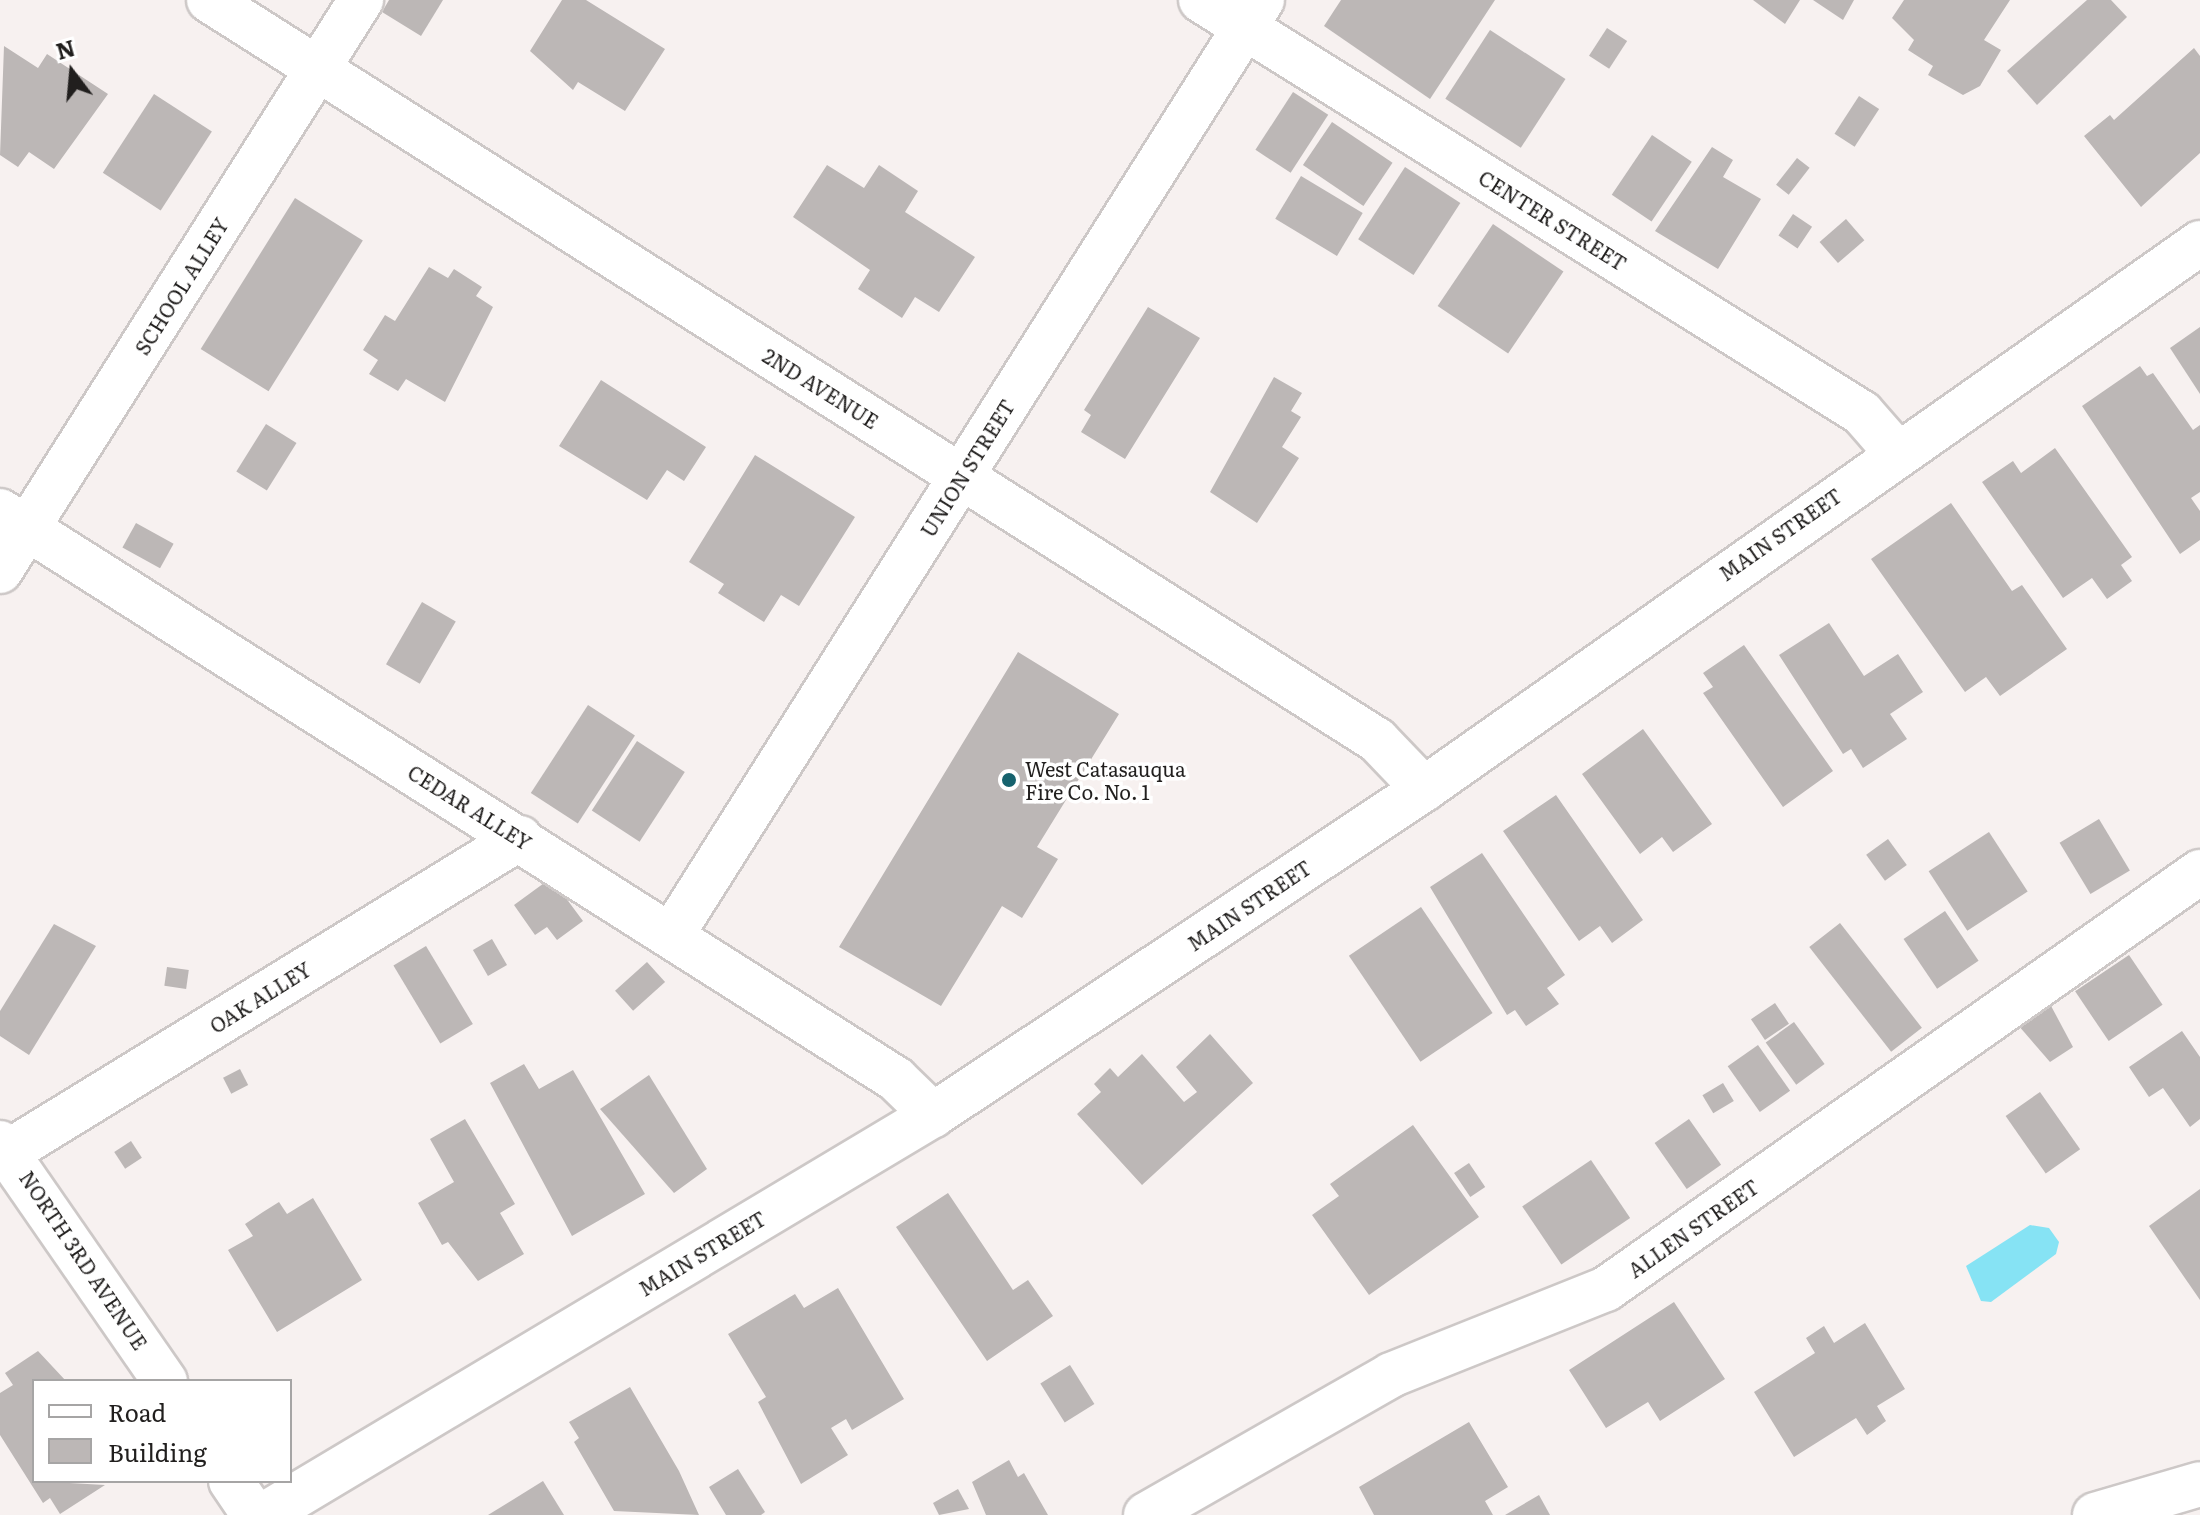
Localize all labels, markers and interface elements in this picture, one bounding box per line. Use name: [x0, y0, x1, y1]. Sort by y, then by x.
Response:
text: N: [52, 30, 79, 67]
north arrow: [32, 32, 112, 112]
street label: CENTER STREET: [1475, 165, 1631, 275]
street label: SCHOOL ALLEY: [129, 213, 233, 359]
street label: 2ND AVENUE: [759, 343, 883, 433]
street label: UNION STREET: [915, 395, 1019, 541]
street label: MAIN STREET: [1714, 483, 1846, 585]
place label: West Catasauqua Fire Co. No. 1: [1025, 756, 1186, 803]
street label: CEDAR ALLEY: [404, 759, 536, 855]
marker: West Catasauqua Fire Co. No. 1: [1000, 771, 1018, 789]
street label: MAIN STREET: [1183, 855, 1315, 955]
street label: OAK ALLEY: [205, 956, 315, 1038]
street label: NORTH 3RD AVENUE: [15, 1166, 153, 1354]
street label: ALLEN STREET: [1623, 1174, 1763, 1282]
street label: MAIN STREET: [634, 1206, 770, 1300]
legend: [32, 1379, 292, 1483]
text: Road: [108, 1394, 166, 1429]
text: Building: [108, 1434, 207, 1469]

